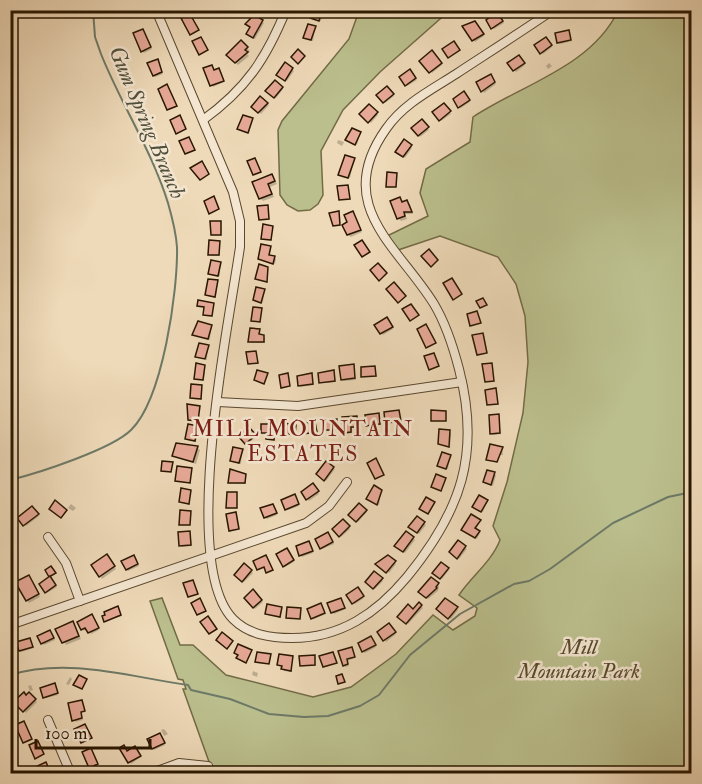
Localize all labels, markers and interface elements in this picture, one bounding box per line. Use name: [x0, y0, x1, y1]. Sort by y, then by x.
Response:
water label: Gum Spring Branch: [102, 42, 192, 203]
district label: MILL MOUNTAIN ESTATES: [192, 415, 414, 468]
park label: Mill Mountain Park: [516, 634, 640, 685]
scale bar: [36, 712, 150, 750]
text: 100 m: [45, 722, 88, 745]

